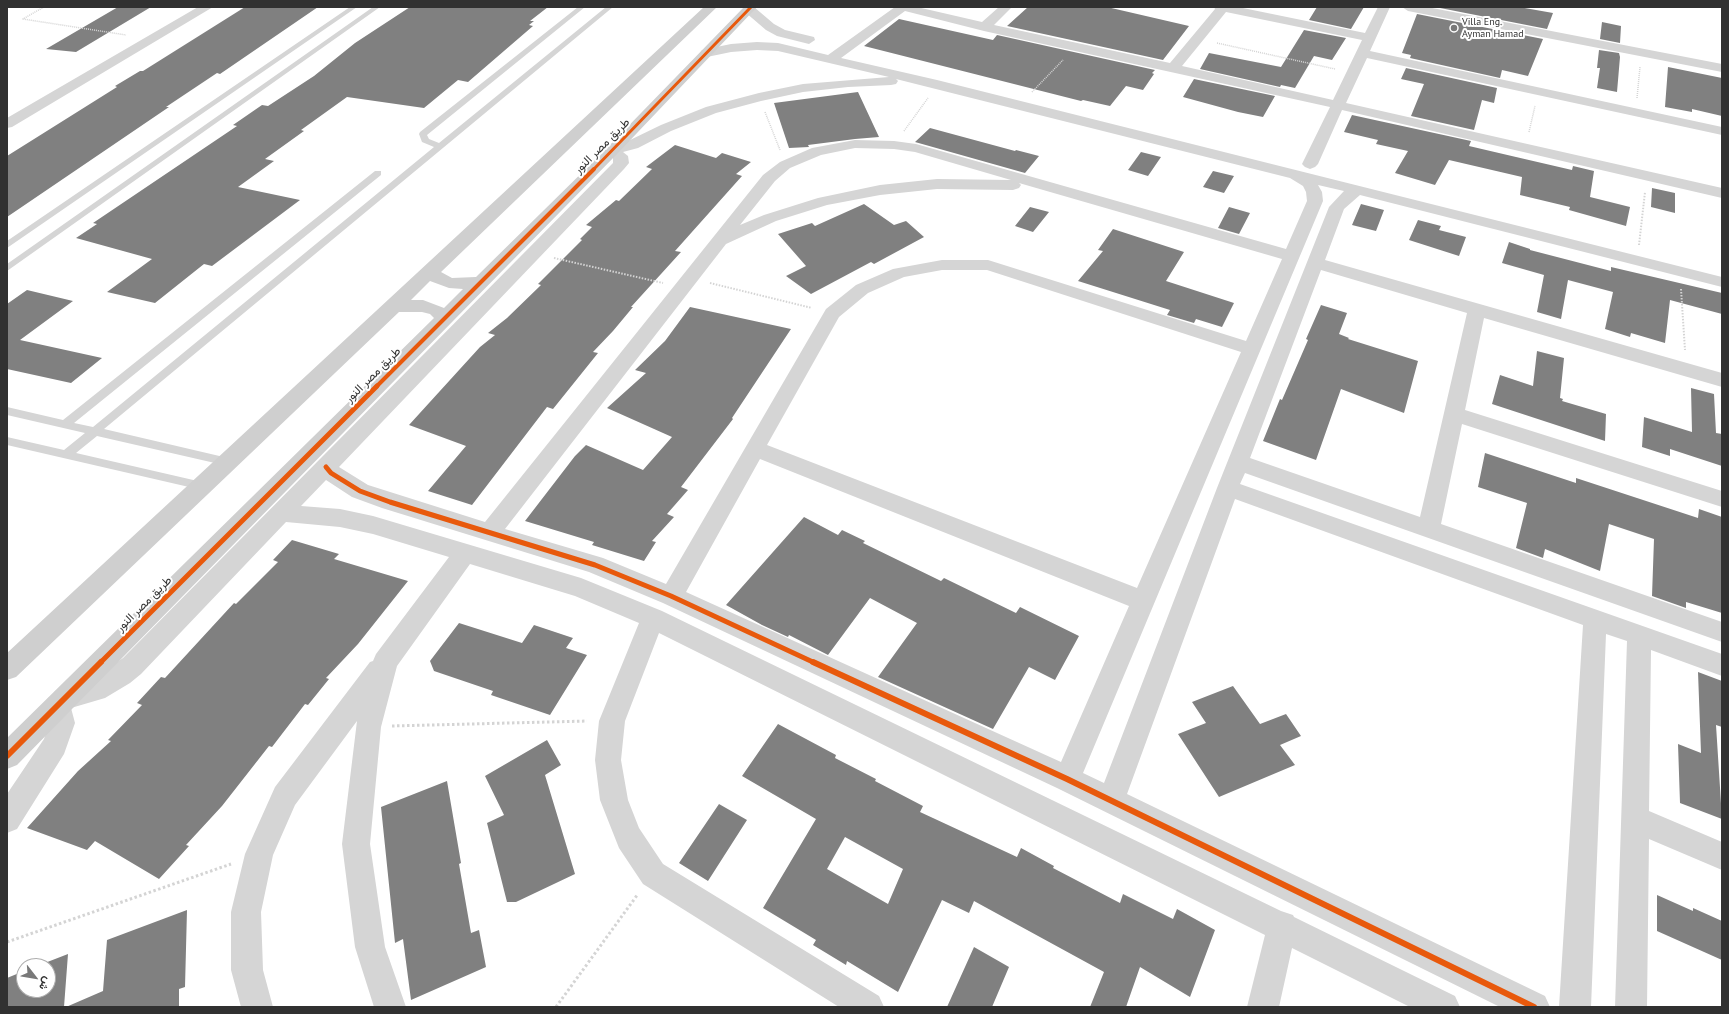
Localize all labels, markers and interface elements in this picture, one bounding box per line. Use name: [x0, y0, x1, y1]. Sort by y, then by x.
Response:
place label: Villa Eng. Ayman Hamad: [1462, 16, 1524, 40]
marker: Villa Eng. Ayman Hamad: [1449, 23, 1459, 33]
street label: طريق مصر النور: [571, 115, 633, 177]
street label: طريق مصر النور: [342, 344, 404, 406]
street label: طريق مصر النور: [113, 573, 175, 635]
north arrow: [16, 958, 56, 998]
text: ش: [36, 974, 55, 993]

